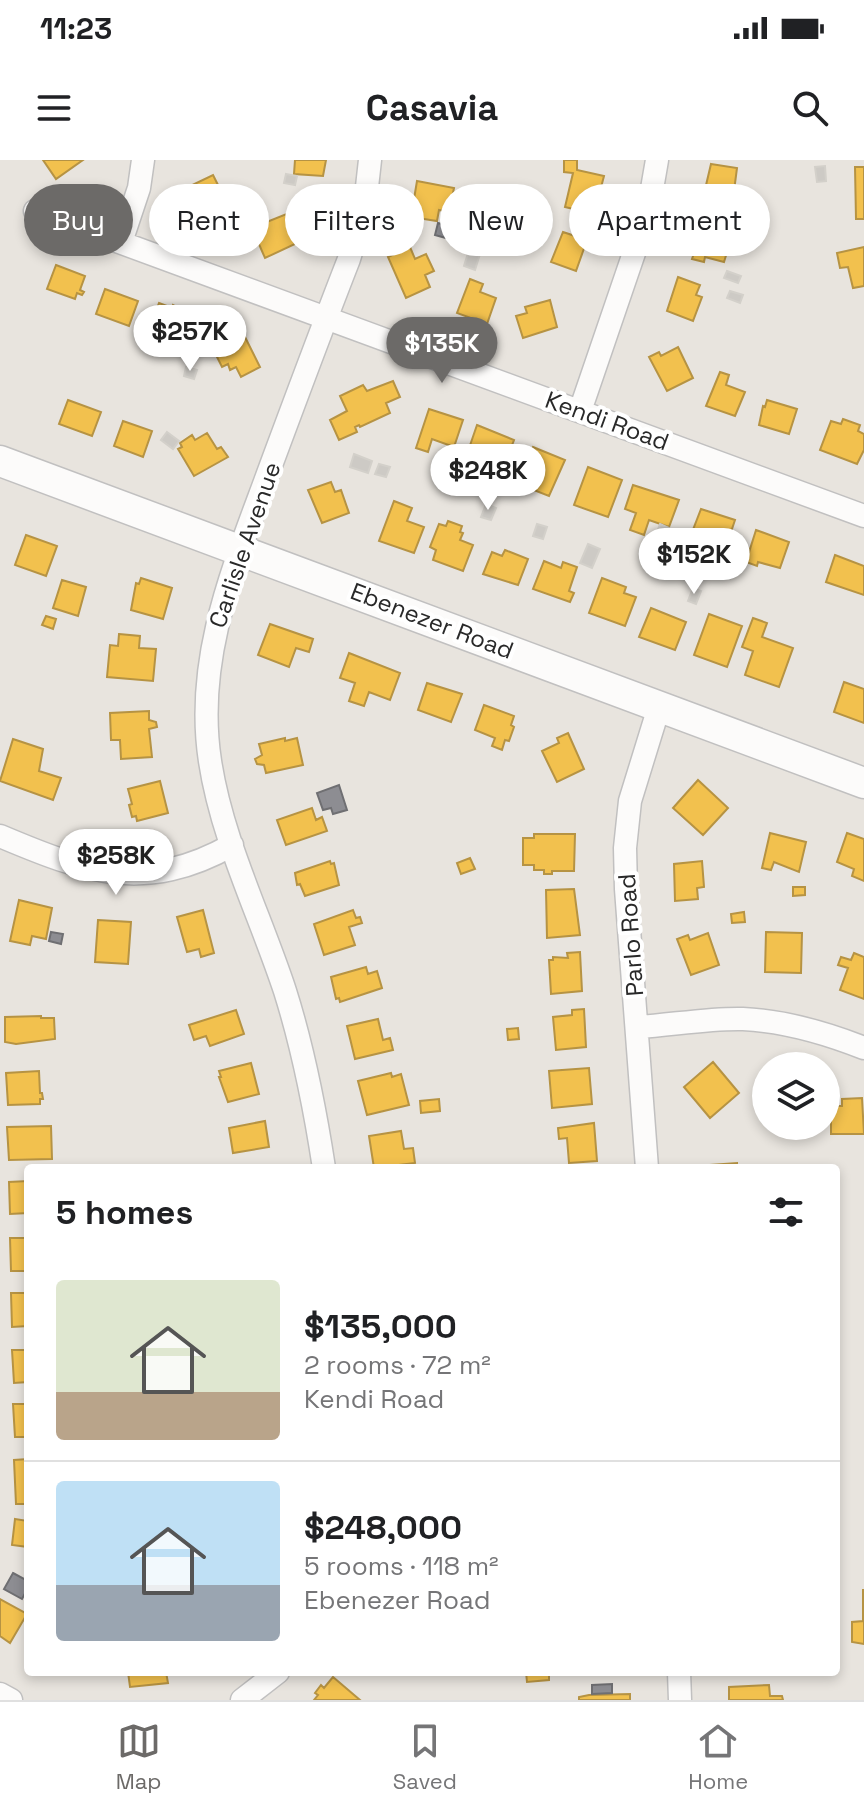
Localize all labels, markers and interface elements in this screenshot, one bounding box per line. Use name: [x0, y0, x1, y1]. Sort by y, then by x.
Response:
text: 11:23: [40, 9, 112, 48]
text: Casavia: [366, 85, 498, 131]
icon: menu: [32, 86, 76, 130]
icon: search: [788, 86, 832, 130]
chip: Buy: [24, 184, 133, 256]
chip: Rent: [149, 184, 269, 256]
chip: Filters: [285, 184, 424, 256]
chip: New: [440, 184, 553, 256]
chip: Apartment: [569, 184, 770, 256]
pin: $257K: [134, 305, 246, 373]
text: $257K: [151, 314, 229, 348]
pin: $135K: [386, 317, 498, 385]
text: $135K: [404, 326, 480, 360]
street label: Kendi Road: [541, 384, 673, 457]
pin: $248K: [432, 444, 544, 512]
text: $248K: [448, 453, 528, 487]
street label: Carlisle Avenue: [202, 458, 287, 632]
pin: $152K: [638, 528, 750, 596]
text: $152K: [657, 537, 731, 571]
street label: Ebenezer Road: [346, 575, 518, 666]
pin: $258K: [60, 829, 172, 897]
text: $258K: [77, 838, 155, 872]
street label: Parlo Road: [611, 873, 650, 997]
map controls: [752, 1052, 840, 1140]
button: layers: [752, 1052, 840, 1140]
icon: filters: [764, 1190, 808, 1234]
text: 5 homes: [56, 1191, 193, 1234]
text: $135,000: [304, 1305, 457, 1348]
icon: home: [120, 1312, 216, 1408]
text: 2 rooms · 72 m²: [304, 1348, 491, 1382]
text: Kendi Road: [304, 1382, 444, 1416]
text: $248,000: [304, 1506, 462, 1549]
icon: home: [120, 1513, 216, 1609]
text: 5 rooms · 118 m²: [304, 1549, 499, 1583]
text: Ebenezer Road: [304, 1583, 490, 1617]
tab: Map: [116, 1719, 162, 1795]
tab: Saved: [393, 1719, 457, 1795]
tab: Home: [688, 1719, 748, 1795]

